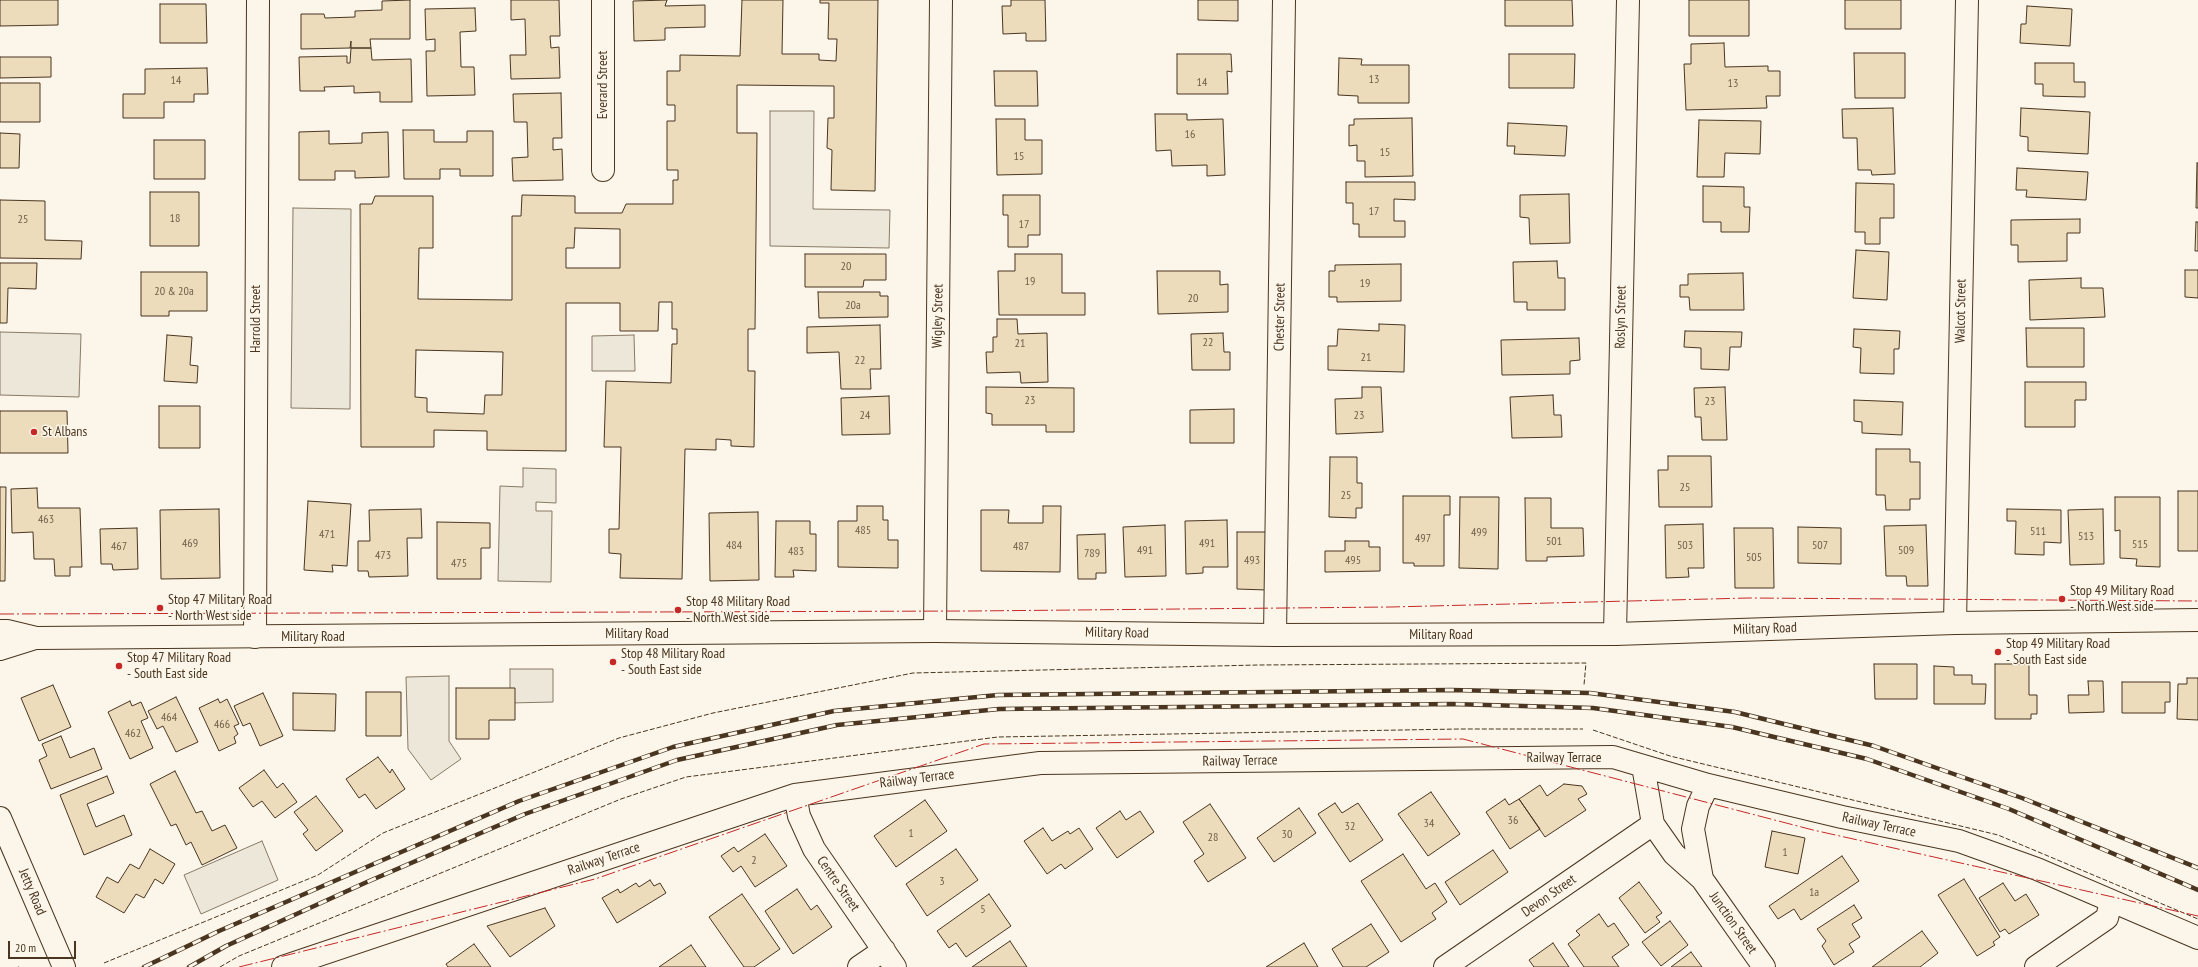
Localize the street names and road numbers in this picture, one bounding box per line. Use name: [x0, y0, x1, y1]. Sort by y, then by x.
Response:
street label: Everard Street: [595, 51, 611, 119]
street label: Walcot Street: [1952, 279, 1970, 343]
street label: Chester Street: [1271, 283, 1289, 351]
street label: Wigley Street: [929, 284, 947, 348]
street label: Harrold Street: [248, 285, 264, 353]
street label: Roslyn Street: [1612, 285, 1630, 349]
street label: Military Road: [1733, 619, 1797, 639]
street label: Military Road: [1085, 624, 1149, 642]
street label: Military Road: [605, 626, 669, 642]
street label: Military Road: [1409, 627, 1473, 643]
street label: Military Road: [281, 629, 345, 645]
street label: Railway Terrace: [1526, 750, 1602, 766]
street label: Railway Terrace: [1202, 752, 1278, 770]
street label: Railway Terrace: [879, 766, 955, 792]
street label: Railway Terrace: [1841, 809, 1917, 841]
street label: Railway Terrace: [566, 839, 642, 879]
street label: Centre Street: [813, 853, 863, 915]
street label: Jetty Road: [15, 866, 49, 918]
street label: Devon Street: [1519, 871, 1579, 921]
street label: Junction Street: [1706, 889, 1760, 957]

